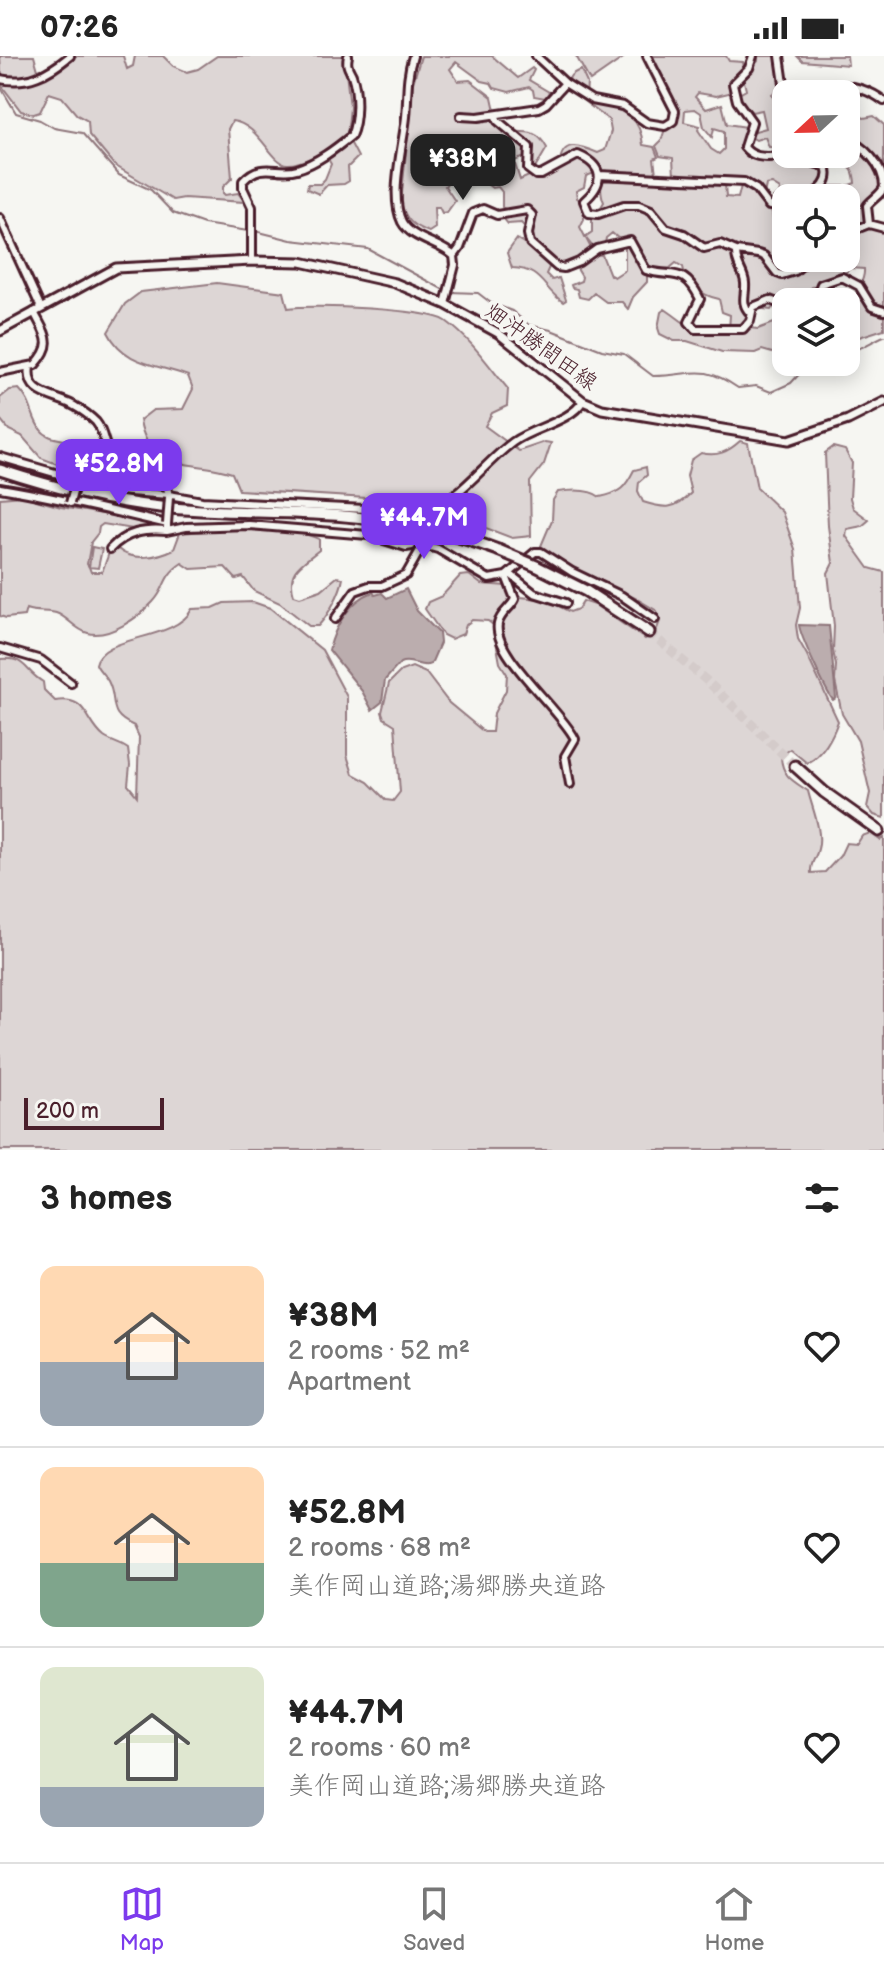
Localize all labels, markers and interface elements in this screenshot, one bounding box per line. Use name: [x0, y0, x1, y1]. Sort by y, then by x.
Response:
text: 07:26: [40, 10, 119, 46]
north arrow: [772, 80, 860, 168]
map controls: [772, 80, 860, 376]
pin: ¥38M: [416, 134, 510, 202]
text: ¥38M: [428, 144, 498, 175]
button: locate: [772, 184, 860, 272]
button: layers: [772, 288, 860, 376]
street label: 畑沖勝間田線: [480, 297, 602, 397]
pin: ¥52.8M: [54, 439, 184, 507]
text: ¥52.8M: [74, 449, 164, 480]
pin: ¥44.7M: [359, 493, 489, 561]
text: ¥44.7M: [379, 503, 469, 534]
scale bar: [24, 1094, 164, 1130]
text: 200 m: [36, 1098, 99, 1125]
icon: filters: [800, 1176, 844, 1220]
text: 3 homes: [40, 1178, 172, 1219]
text: ¥38M: [288, 1295, 379, 1336]
icon: home: [104, 1298, 200, 1394]
icon: heart: [800, 1324, 844, 1368]
text: 2 rooms · 52 m²: [288, 1336, 470, 1367]
text: Apartment: [288, 1367, 411, 1398]
text: ¥52.8M: [288, 1492, 406, 1533]
icon: home: [104, 1499, 200, 1595]
icon: heart: [800, 1525, 844, 1569]
text: 2 rooms · 68 m²: [288, 1533, 471, 1564]
text: 美作岡山道路;湯郷勝央道路: [288, 1571, 605, 1602]
text: ¥44.7M: [288, 1692, 405, 1733]
icon: home: [104, 1699, 200, 1795]
icon: heart: [800, 1725, 844, 1769]
text: 2 rooms · 60 m²: [288, 1733, 471, 1764]
text: 美作岡山道路;湯郷勝央道路: [288, 1771, 605, 1802]
tab: Map: [120, 1882, 164, 1957]
tab: Saved: [403, 1882, 465, 1957]
tab: Home: [704, 1882, 764, 1957]

